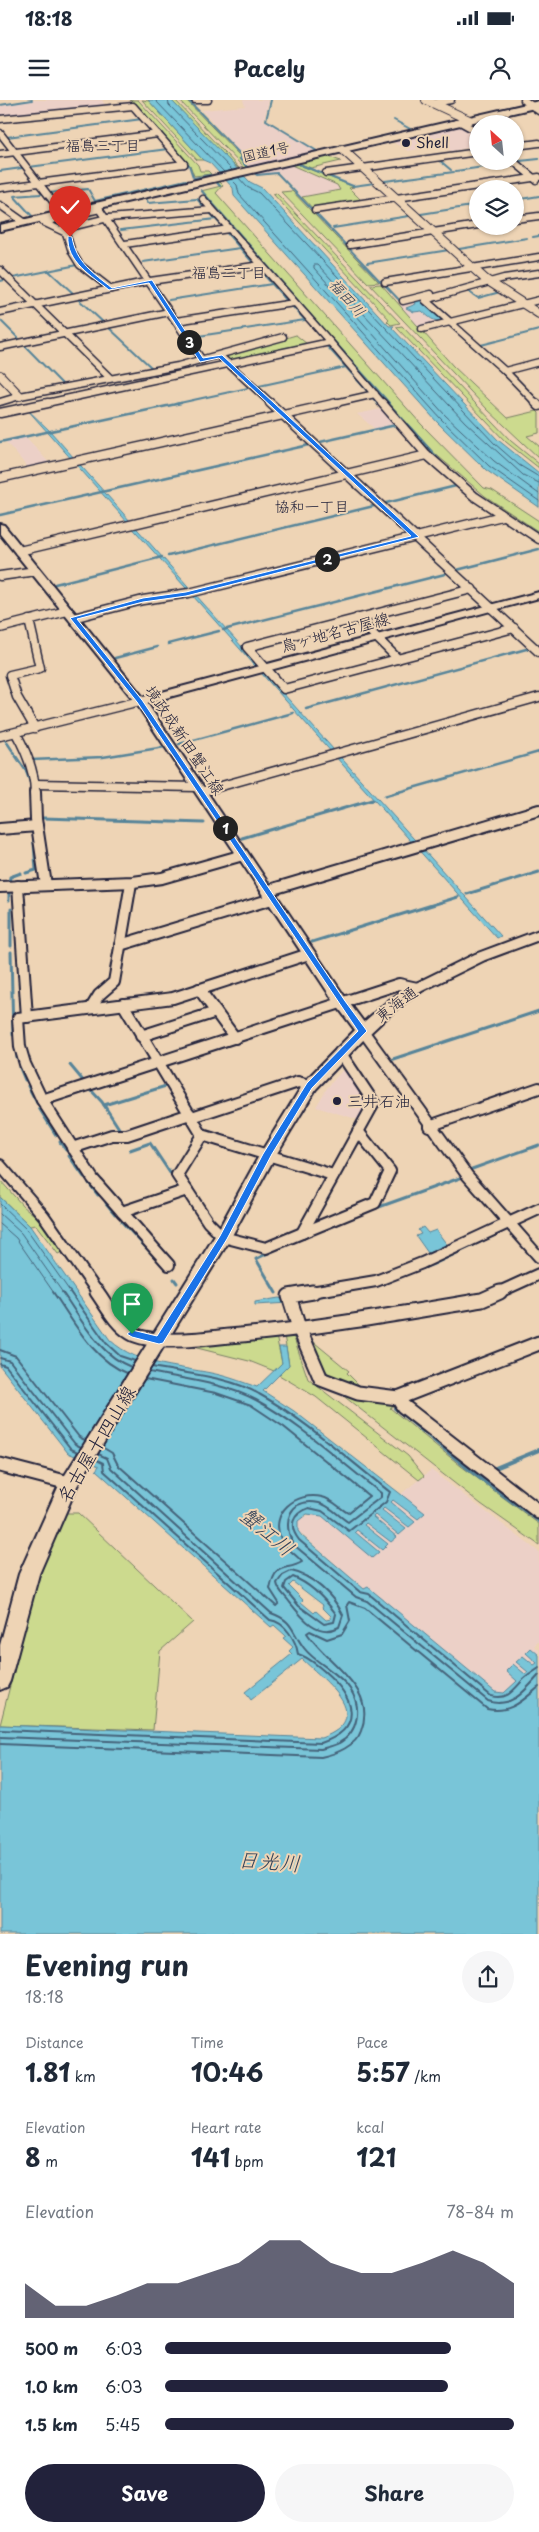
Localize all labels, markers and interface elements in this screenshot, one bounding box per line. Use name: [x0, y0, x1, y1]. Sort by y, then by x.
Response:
text: 18:18: [25, 4, 73, 32]
text: Pacely: [234, 51, 305, 84]
icon: menu: [25, 54, 53, 82]
icon: person: [486, 54, 514, 82]
north arrow: [469, 115, 524, 170]
map controls: [469, 115, 524, 235]
place label: Shell: [416, 132, 449, 153]
district label: 福島三丁目: [65, 133, 141, 156]
street label: 国道1号: [240, 136, 292, 167]
marker: Shell: [400, 137, 412, 149]
button: layers: [469, 180, 524, 235]
pin: [49, 186, 91, 237]
icon: check: [56, 193, 84, 221]
district label: 福島二丁目: [191, 260, 267, 283]
water label: 福田川: [325, 273, 372, 321]
pin: 3: [176, 330, 202, 354]
text: 3: [185, 332, 194, 353]
district label: 協和一丁目: [274, 494, 350, 517]
pin: 2: [314, 546, 340, 572]
text: 2: [323, 549, 332, 570]
street label: 鳥ヶ地名古屋線: [278, 605, 392, 657]
street label: 境政成新田蟹江線: [140, 680, 232, 799]
pin: 1: [212, 816, 238, 840]
text: 1: [222, 818, 229, 839]
street label: 東海通: [369, 979, 422, 1027]
place label: 三井石油: [347, 1088, 411, 1112]
marker: 三井石油: [331, 1095, 343, 1107]
pin: [111, 1283, 153, 1334]
icon: arrive: [118, 1290, 146, 1318]
street label: 名古屋十四山線: [49, 1379, 141, 1508]
water label: 蟹江川: [234, 1498, 303, 1563]
water label: 日光川: [237, 1842, 302, 1878]
text: Evening run: [25, 1943, 189, 1986]
button: share: [462, 1951, 514, 2003]
text: 18:18: [25, 1984, 64, 2008]
text: Distance: [25, 2032, 84, 2053]
text: Time: [191, 2032, 224, 2053]
text: Pace: [356, 2032, 388, 2053]
text: 1.81: [25, 2053, 70, 2091]
text: 10:46: [191, 2053, 263, 2091]
text: 5:57: [356, 2053, 410, 2091]
text: km: [70, 2066, 96, 2087]
text: /km: [410, 2066, 441, 2087]
text: Elevation: [25, 2117, 85, 2138]
text: Heart rate: [191, 2117, 261, 2138]
text: kcal: [356, 2117, 384, 2138]
text: 8: [25, 2138, 41, 2176]
text: 141: [191, 2138, 230, 2176]
text: 121: [356, 2138, 396, 2176]
text: m: [41, 2151, 58, 2172]
text: bpm: [230, 2151, 264, 2172]
text: Elevation: [25, 2199, 94, 2223]
text: 78–84 m: [447, 2199, 514, 2223]
text: 500 m: [25, 2336, 78, 2360]
text: 6:03: [105, 2336, 143, 2360]
text: 1.0 km: [25, 2374, 78, 2398]
text: 6:03: [105, 2374, 143, 2398]
text: 1.5 km: [25, 2412, 78, 2436]
text: 5:45: [105, 2412, 140, 2436]
button: Save: [25, 2464, 265, 2522]
button: Share: [275, 2464, 514, 2522]

